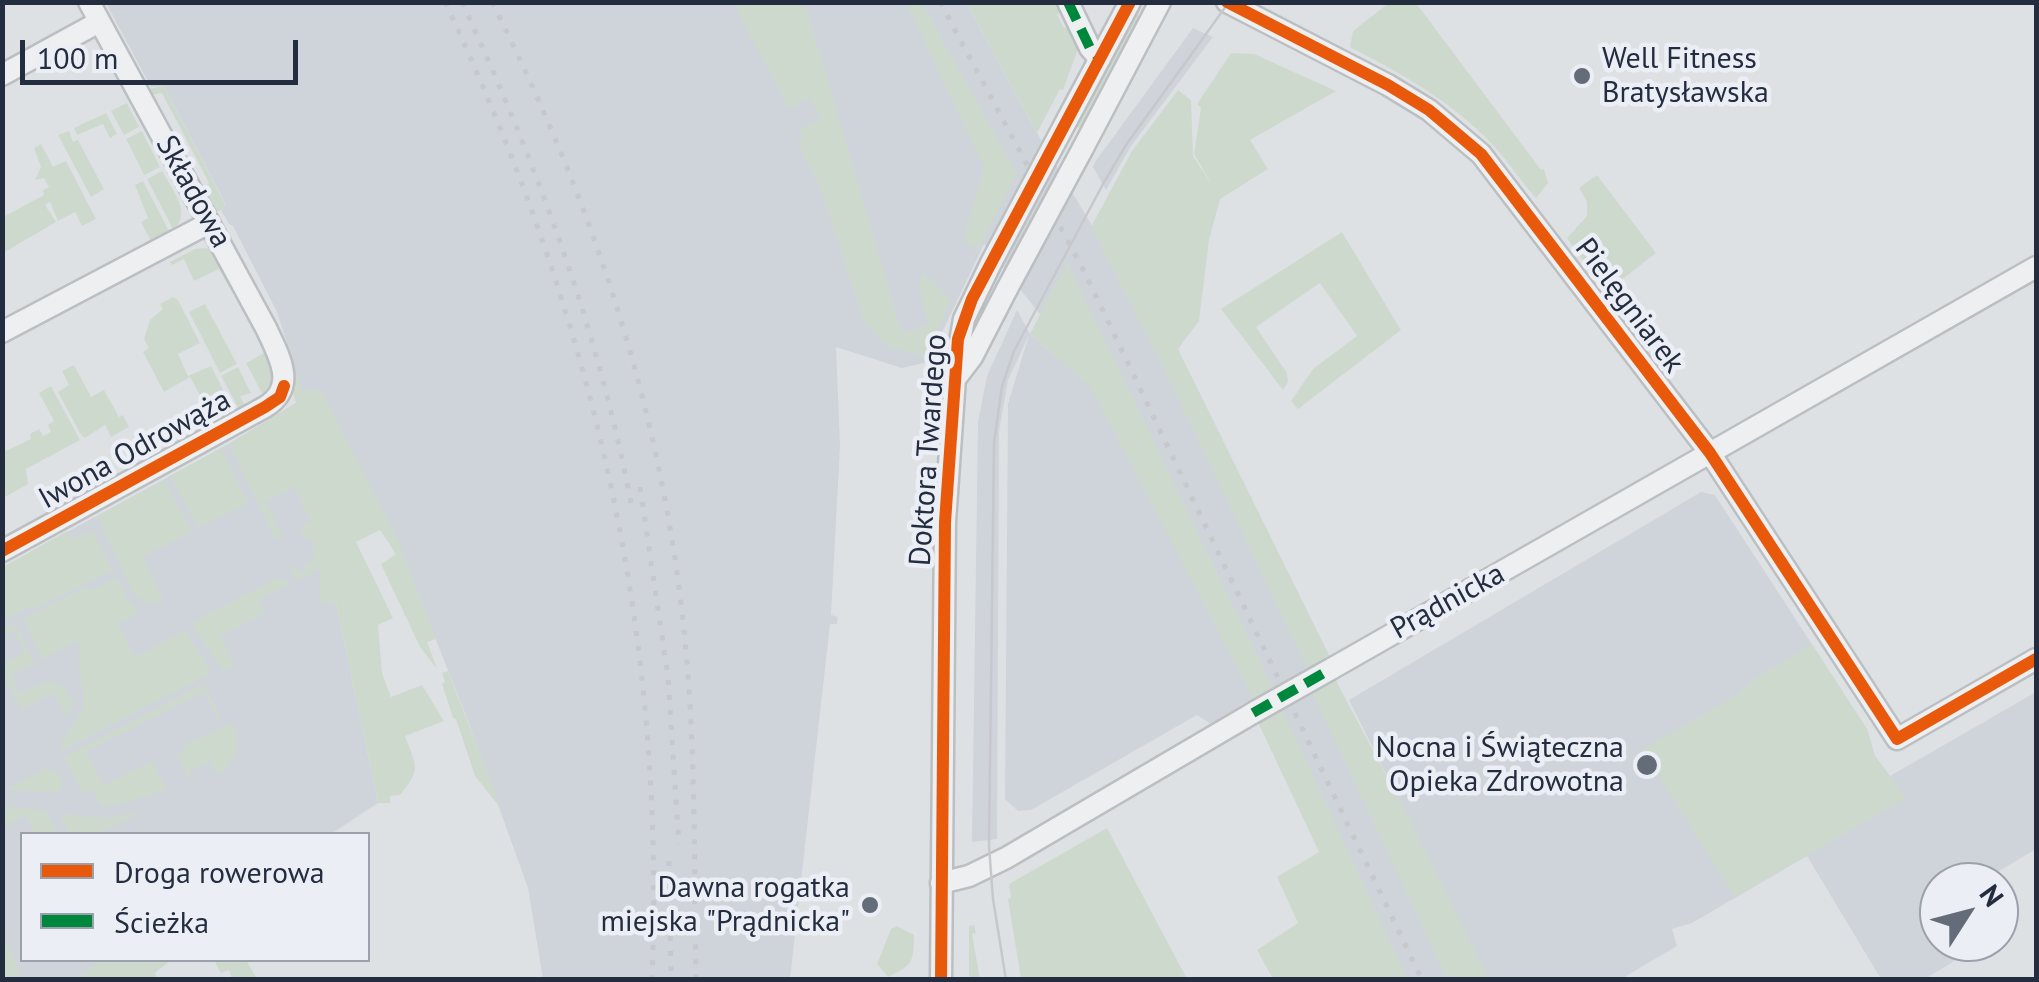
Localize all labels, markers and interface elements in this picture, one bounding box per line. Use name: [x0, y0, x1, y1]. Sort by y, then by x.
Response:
scale bar: [25, 20, 302, 82]
text: 100 m: [37, 38, 118, 77]
place label: Well Fitness Bratysławska: [1602, 41, 1769, 112]
marker: Well Fitness Bratysławska: [1571, 65, 1593, 87]
street label: Składowa: [147, 130, 239, 254]
street label: Pielęgniarek: [1567, 232, 1691, 380]
street label: Doktora Twardego: [903, 333, 955, 567]
street label: Iwona Odrowąża: [33, 382, 237, 518]
street label: Prądnicka: [1385, 556, 1511, 648]
place label: Nocna i Świąteczna Opieka Zdrowotna: [1375, 730, 1624, 800]
marker: Nocna i Świąteczna Opieka Zdrowotna: [1634, 752, 1660, 778]
legend: [20, 832, 370, 962]
text: Droga rowerowa: [114, 852, 325, 891]
north arrow: [1919, 862, 2019, 962]
place label: Dawna rogatka miejska "Prądnicka": [600, 870, 850, 940]
text: N: [1972, 877, 2012, 914]
marker: Dawna rogatka miejska "Prądnicka": [859, 894, 881, 916]
text: Ścieżka: [114, 902, 209, 941]

